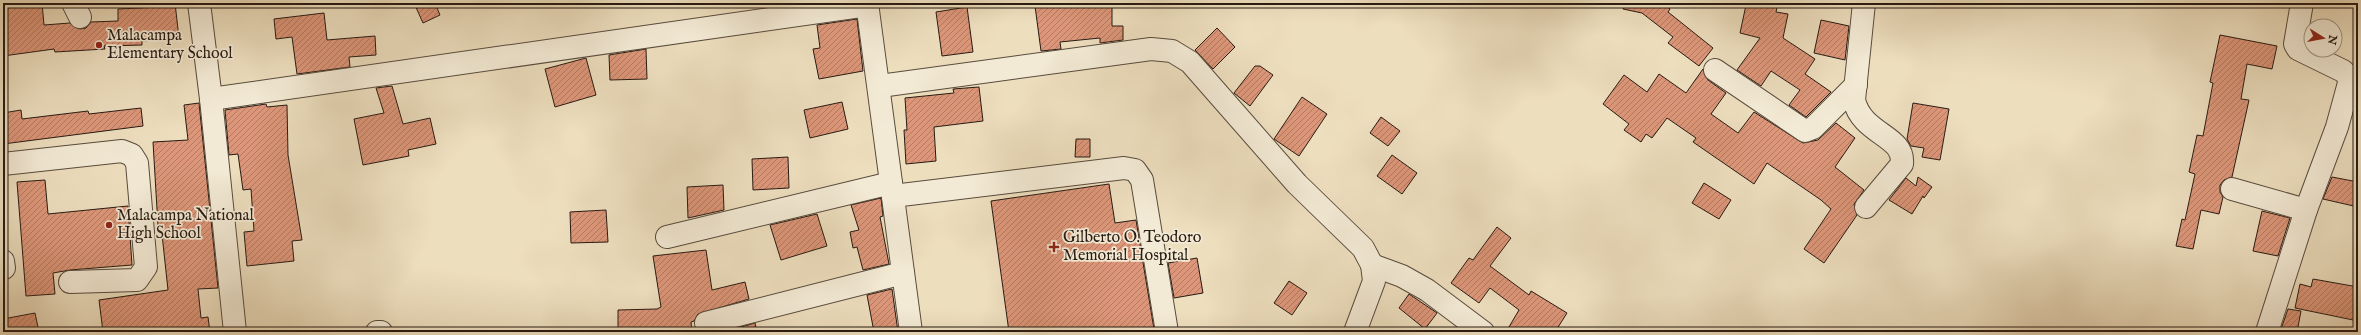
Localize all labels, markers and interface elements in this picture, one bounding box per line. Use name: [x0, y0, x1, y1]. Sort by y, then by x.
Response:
north arrow: [2303, 18, 2343, 58]
place label: Malacampa Elementary School: [107, 26, 233, 64]
text: N: [2324, 33, 2340, 46]
marker: Malacampa Elementary School: [94, 40, 104, 50]
place label: Malacampa National High School: [117, 206, 254, 244]
marker: Malacampa National High School: [104, 220, 114, 230]
place label: Gilberto O. Teodoro Memorial Hospital: [1063, 228, 1202, 266]
marker: Gilberto O. Teodoro Memorial Hospital: [1048, 241, 1060, 253]

